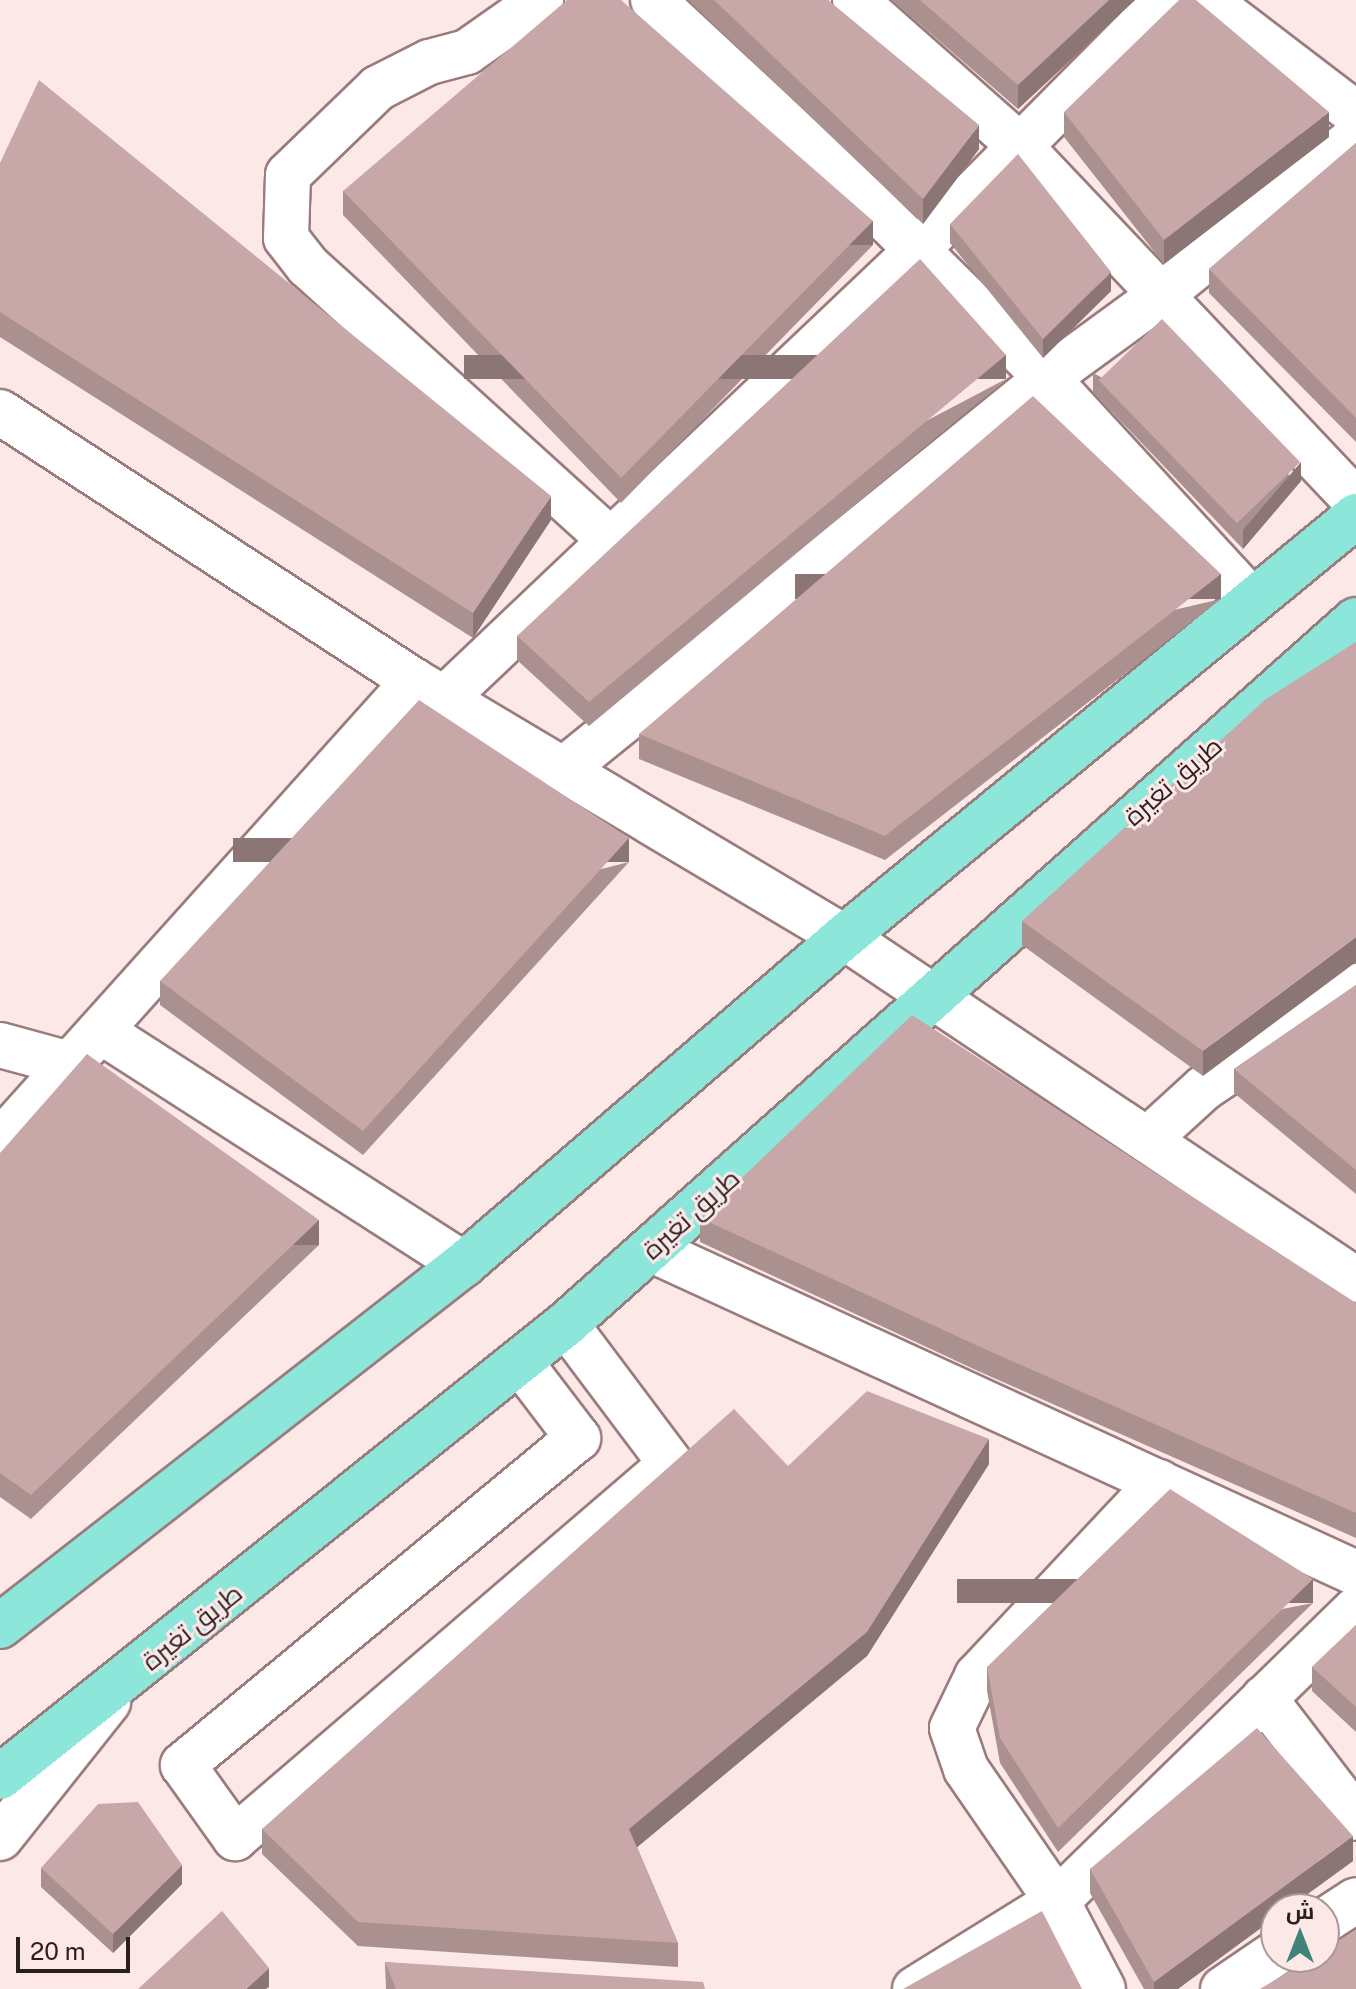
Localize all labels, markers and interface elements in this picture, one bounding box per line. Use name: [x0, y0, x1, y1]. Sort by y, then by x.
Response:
street label: طريق تغيرة: [1118, 730, 1228, 832]
street label: طريق تغيرة: [636, 1162, 746, 1266]
street label: طريق تغيرة: [136, 1577, 248, 1677]
north arrow: [1260, 1893, 1340, 1973]
text: ش: [1286, 1898, 1314, 1924]
scale bar: [20, 1921, 134, 1971]
text: 20 m: [30, 1937, 86, 1965]

